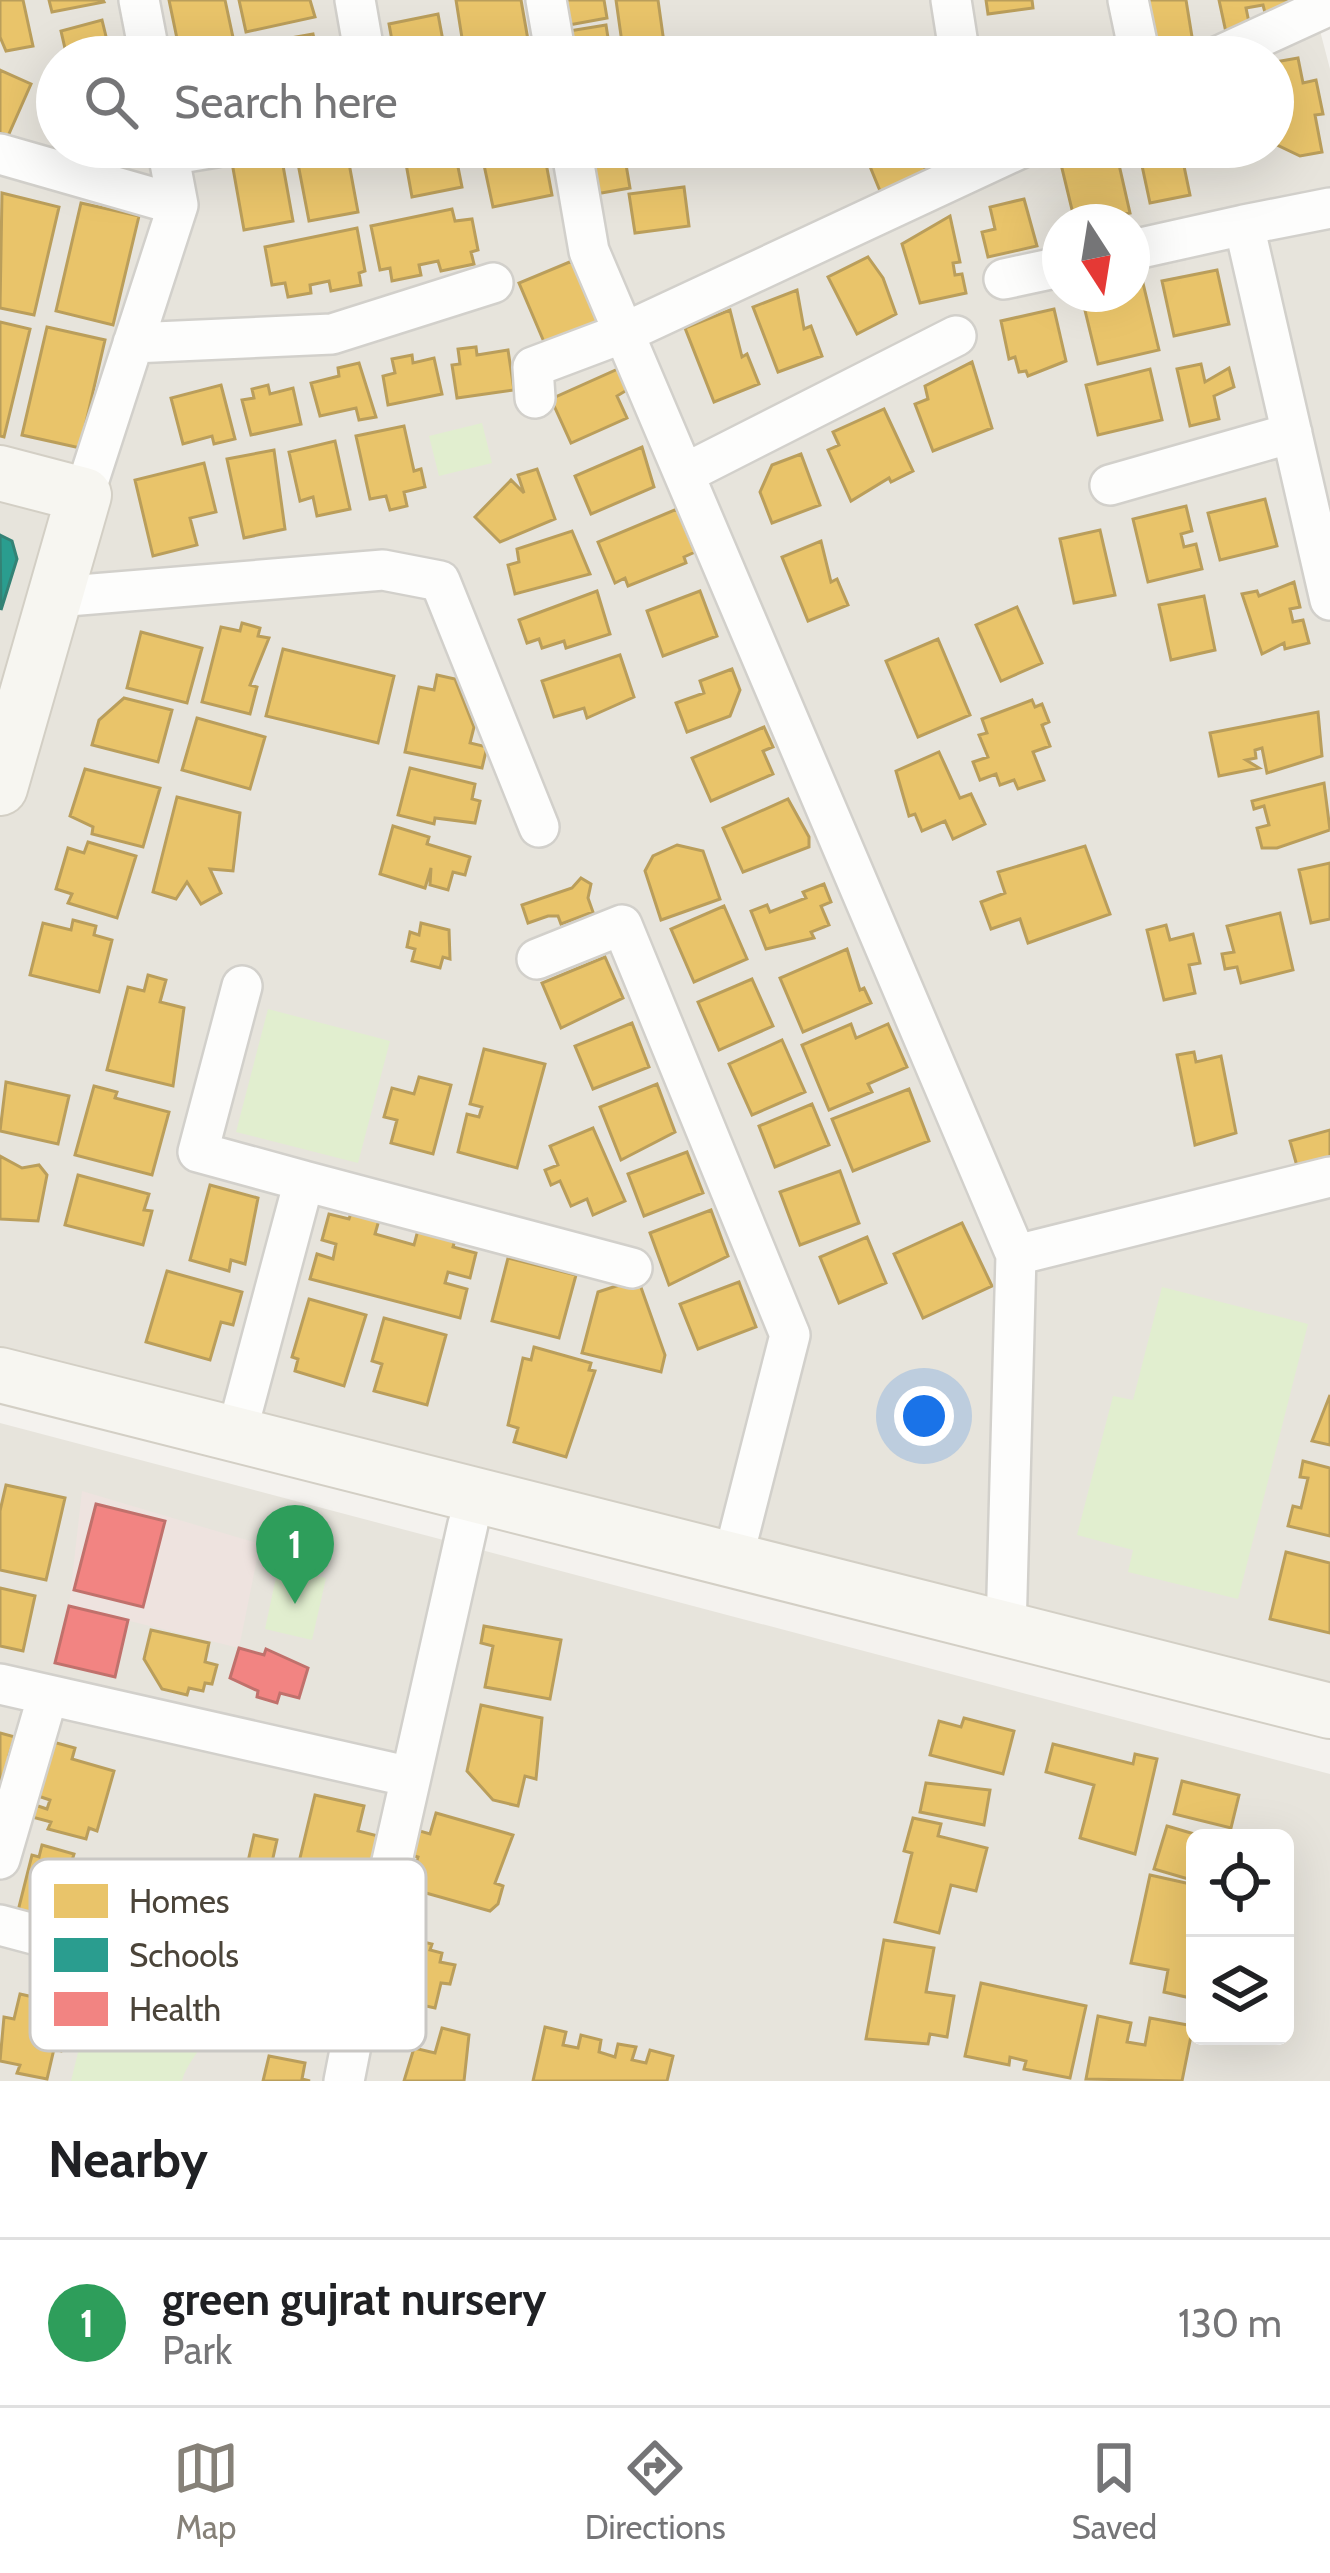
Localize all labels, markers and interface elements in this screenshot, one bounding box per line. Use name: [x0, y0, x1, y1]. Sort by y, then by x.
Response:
search box: [36, 36, 1294, 168]
icon: search: [78, 69, 144, 135]
text: Search here: [174, 75, 398, 129]
north arrow: [1042, 204, 1150, 312]
your location: [894, 1386, 954, 1446]
pin: 1: [256, 1505, 334, 1604]
map controls: [1186, 1829, 1294, 2045]
button: locate: [1186, 1829, 1294, 1937]
legend: [30, 1859, 426, 2051]
text: Homes: [129, 1881, 230, 1921]
text: Schools: [129, 1935, 239, 1975]
button: layers: [1186, 1937, 1294, 2045]
text: Health: [129, 1989, 221, 2029]
text: Nearby: [48, 2128, 208, 2190]
text: green gujrat nursery: [162, 2272, 546, 2326]
text: 1: [80, 2299, 94, 2347]
text: 130 m: [1178, 2299, 1282, 2347]
text: Park: [162, 2326, 232, 2374]
tab: Map: [173, 2435, 239, 2547]
tab: Directions: [585, 2435, 726, 2547]
tab: Saved: [1071, 2435, 1157, 2547]

